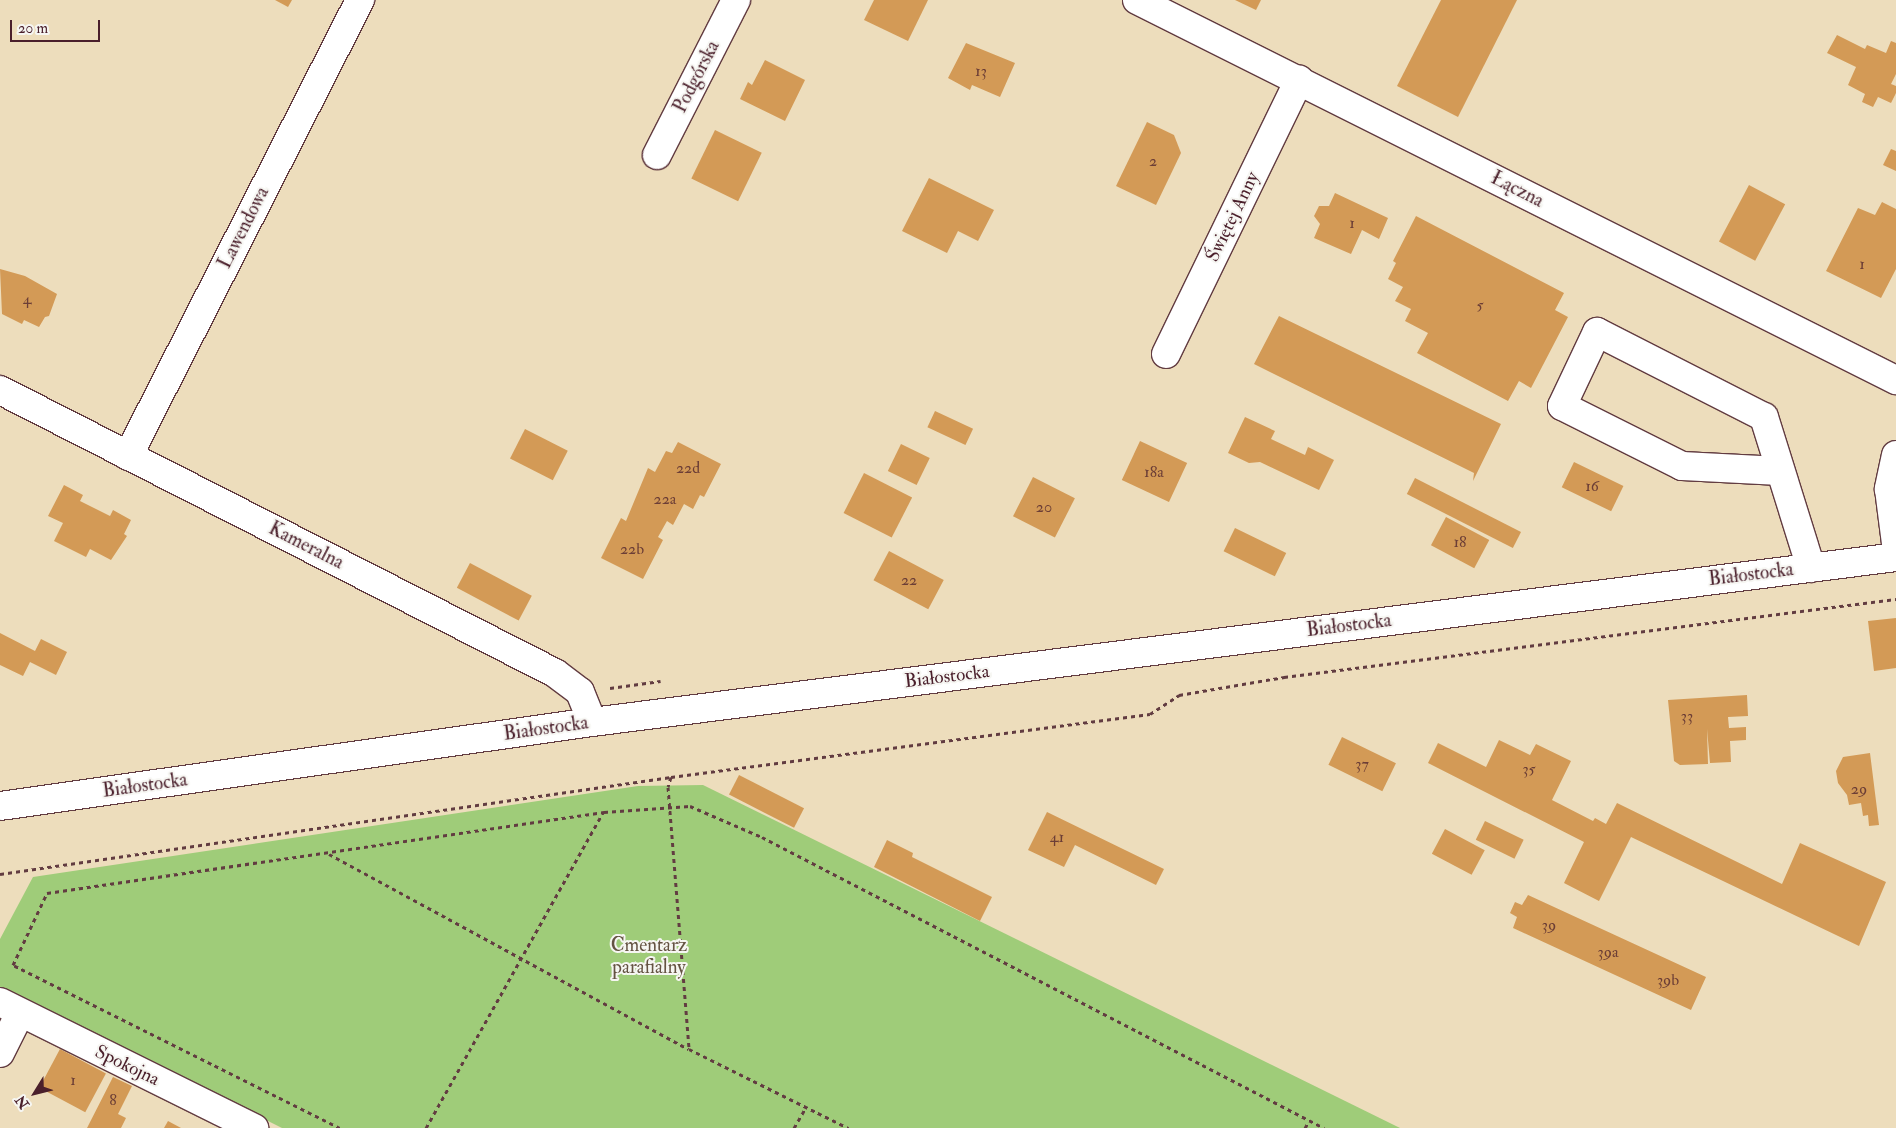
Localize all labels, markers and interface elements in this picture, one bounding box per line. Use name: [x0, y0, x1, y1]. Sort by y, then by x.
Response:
scale bar: [12, 10, 102, 42]
text: 20 m: [18, 19, 48, 38]
street label: Podgórska: [669, 37, 725, 117]
house number: 13: [975, 61, 987, 81]
house number: 2: [1149, 151, 1157, 171]
street label: Łączna: [1487, 167, 1547, 213]
street label: Świętej Anny: [1201, 168, 1265, 266]
street label: Lawendowa: [214, 183, 274, 273]
house number: 1: [1349, 213, 1355, 233]
house number: 1: [1859, 254, 1865, 274]
house number: 4: [23, 289, 31, 309]
house number: 5: [1476, 295, 1484, 315]
house number: 22d: [676, 458, 700, 478]
house number: 18a: [1144, 462, 1164, 482]
house number: 16: [1585, 476, 1599, 496]
house number: 22a: [654, 489, 676, 509]
house number: 20: [1036, 497, 1052, 517]
street label: Kameralna: [265, 517, 347, 575]
house number: 18: [1453, 532, 1467, 552]
house number: 22b: [620, 539, 644, 559]
street label: Białostocka: [1707, 558, 1795, 592]
house number: 22: [901, 570, 917, 590]
street label: Białostocka: [1305, 609, 1393, 643]
street label: Białostocka: [903, 660, 991, 694]
house number: 33: [1681, 706, 1693, 726]
street label: Białostocka: [502, 712, 590, 746]
house number: 37: [1355, 754, 1369, 774]
house number: 35: [1522, 759, 1536, 779]
street label: Białostocka: [101, 769, 189, 803]
house number: 29: [1851, 779, 1867, 799]
house number: 41: [1050, 827, 1064, 847]
house number: 39: [1542, 915, 1556, 935]
park label: Cmentarz parafialny: [611, 935, 687, 979]
house number: 39a: [1598, 942, 1618, 962]
house number: 39b: [1657, 970, 1679, 990]
street label: Spokojna: [91, 1041, 163, 1091]
north arrow: [10, 1068, 60, 1118]
house number: 1: [70, 1070, 76, 1090]
house number: 8: [109, 1090, 117, 1110]
text: N: [12, 1092, 33, 1112]

